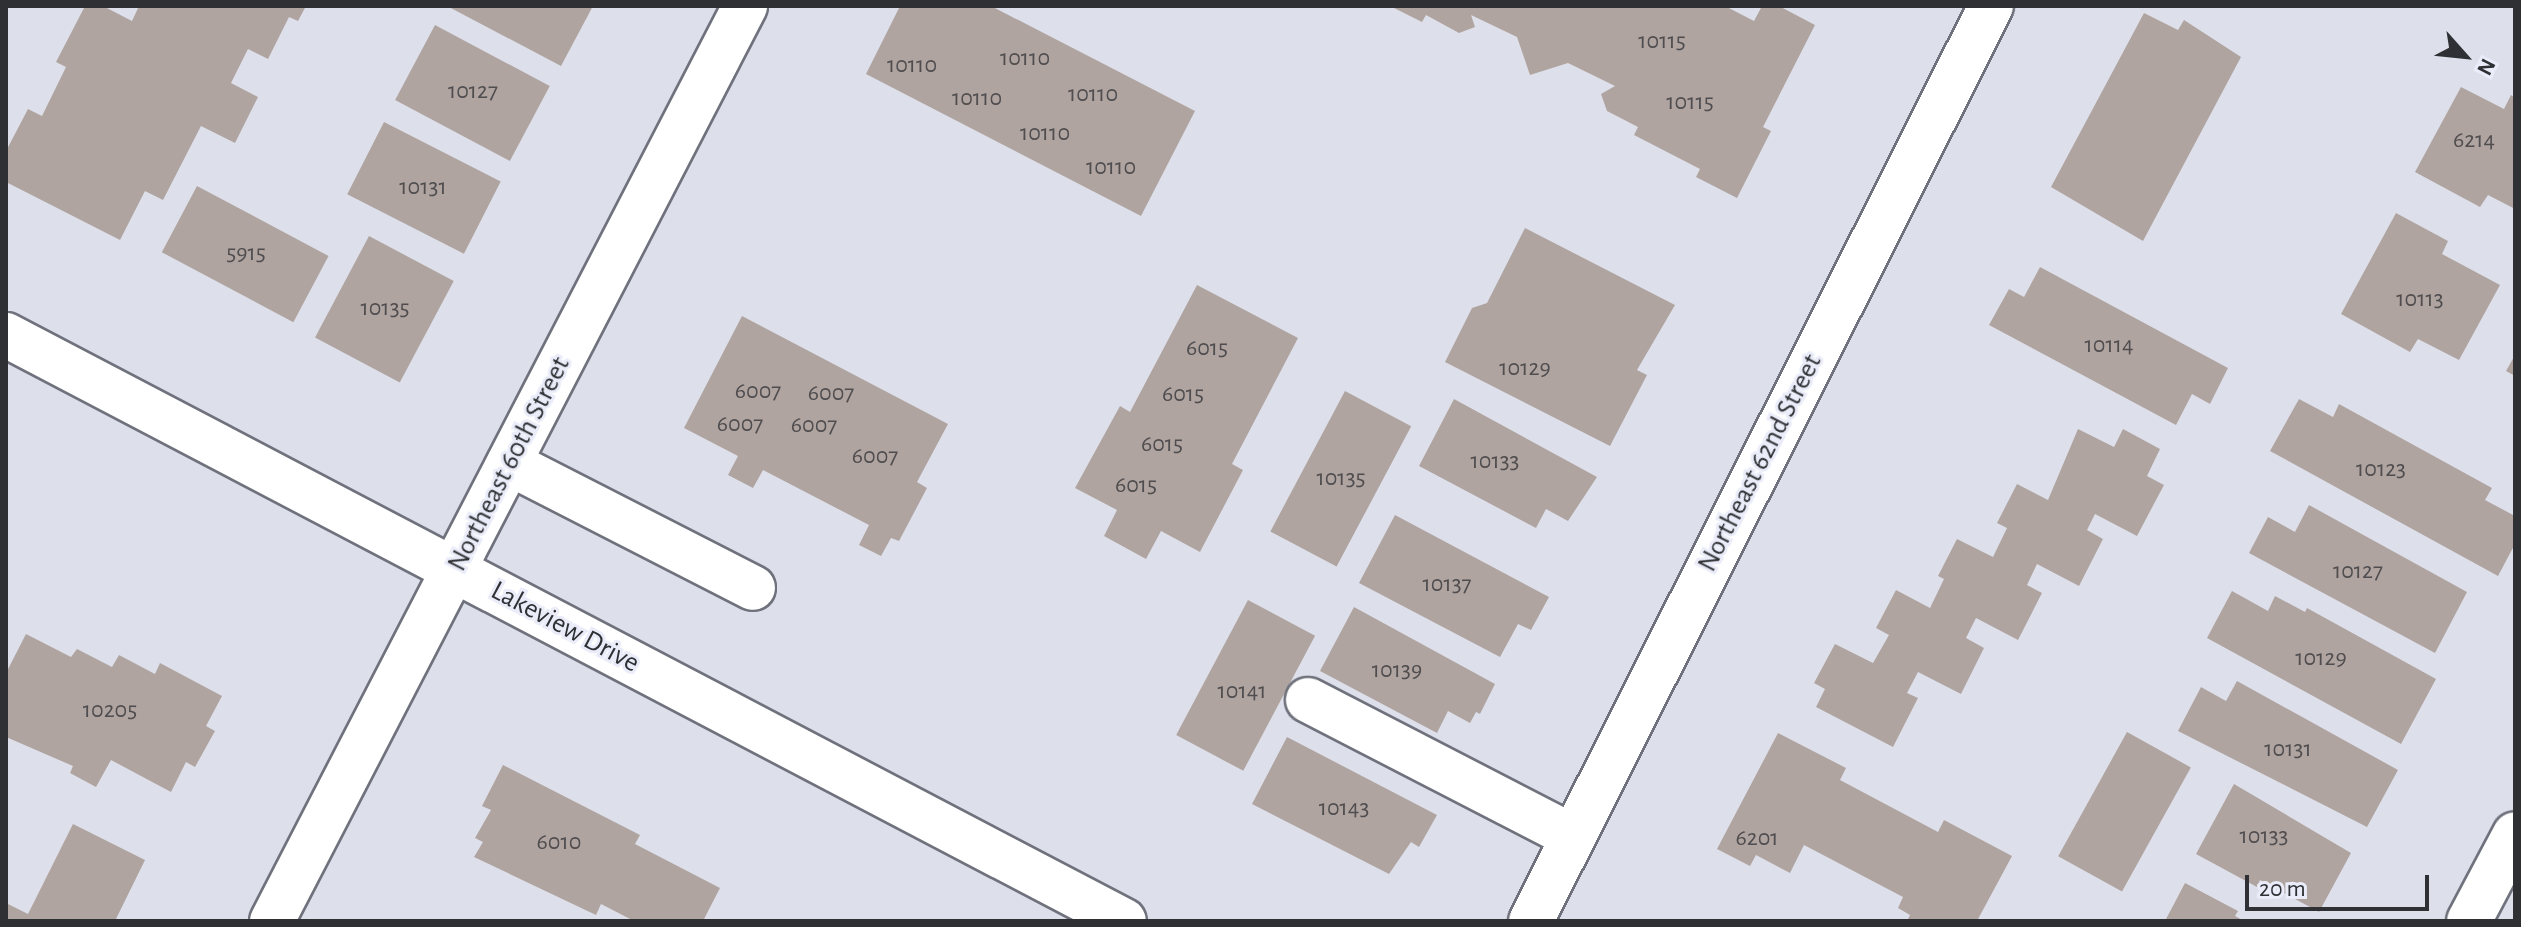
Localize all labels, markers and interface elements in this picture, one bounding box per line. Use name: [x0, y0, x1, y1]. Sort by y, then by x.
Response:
north arrow: [2425, 16, 2505, 96]
house number: 10115: [1638, 28, 1686, 56]
house number: 10110: [1000, 45, 1050, 73]
house number: 10110: [887, 52, 937, 80]
text: N: [2473, 55, 2500, 79]
house number: 10127: [448, 78, 498, 106]
house number: 10110: [1068, 81, 1118, 109]
house number: 10110: [952, 85, 1002, 113]
house number: 10115: [1666, 89, 1714, 117]
house number: 10110: [1020, 120, 1070, 148]
house number: 6214: [2453, 127, 2495, 155]
house number: 10110: [1086, 154, 1136, 182]
house number: 10131: [399, 174, 447, 202]
house number: 5915: [226, 240, 266, 268]
house number: 10113: [2396, 286, 2444, 314]
house number: 10135: [360, 295, 410, 323]
house number: 10114: [2085, 332, 2133, 360]
house number: 6015: [1186, 335, 1228, 363]
street label: Northeast 62nd Street: [1691, 349, 1829, 577]
street label: Northeast 60th Street: [440, 351, 578, 577]
house number: 10129: [1499, 355, 1551, 383]
house number: 6007: [735, 378, 781, 406]
house number: 6007: [808, 380, 854, 408]
house number: 6015: [1162, 381, 1204, 409]
house number: 6007: [717, 411, 763, 439]
house number: 6007: [791, 412, 837, 440]
house number: 6015: [1141, 431, 1183, 459]
house number: 6007: [852, 443, 898, 471]
house number: 10133: [1471, 448, 1519, 476]
house number: 10123: [2356, 456, 2406, 484]
house number: 10135: [1316, 465, 1366, 493]
house number: 6015: [1115, 472, 1157, 500]
house number: 10127: [2333, 558, 2383, 586]
house number: 10137: [1422, 571, 1472, 599]
street label: Lakeview Drive: [485, 574, 645, 680]
house number: 10129: [2295, 645, 2347, 673]
house number: 10139: [1372, 657, 1422, 685]
house number: 10141: [1218, 678, 1266, 706]
house number: 10205: [83, 697, 137, 725]
house number: 10131: [2264, 736, 2312, 764]
house number: 10143: [1319, 795, 1369, 823]
house number: 10133: [2240, 823, 2288, 851]
house number: 6201: [1735, 825, 1779, 853]
house number: 6010: [537, 829, 581, 857]
scale bar: [2249, 859, 2433, 909]
text: 20 m: [2259, 877, 2306, 901]

